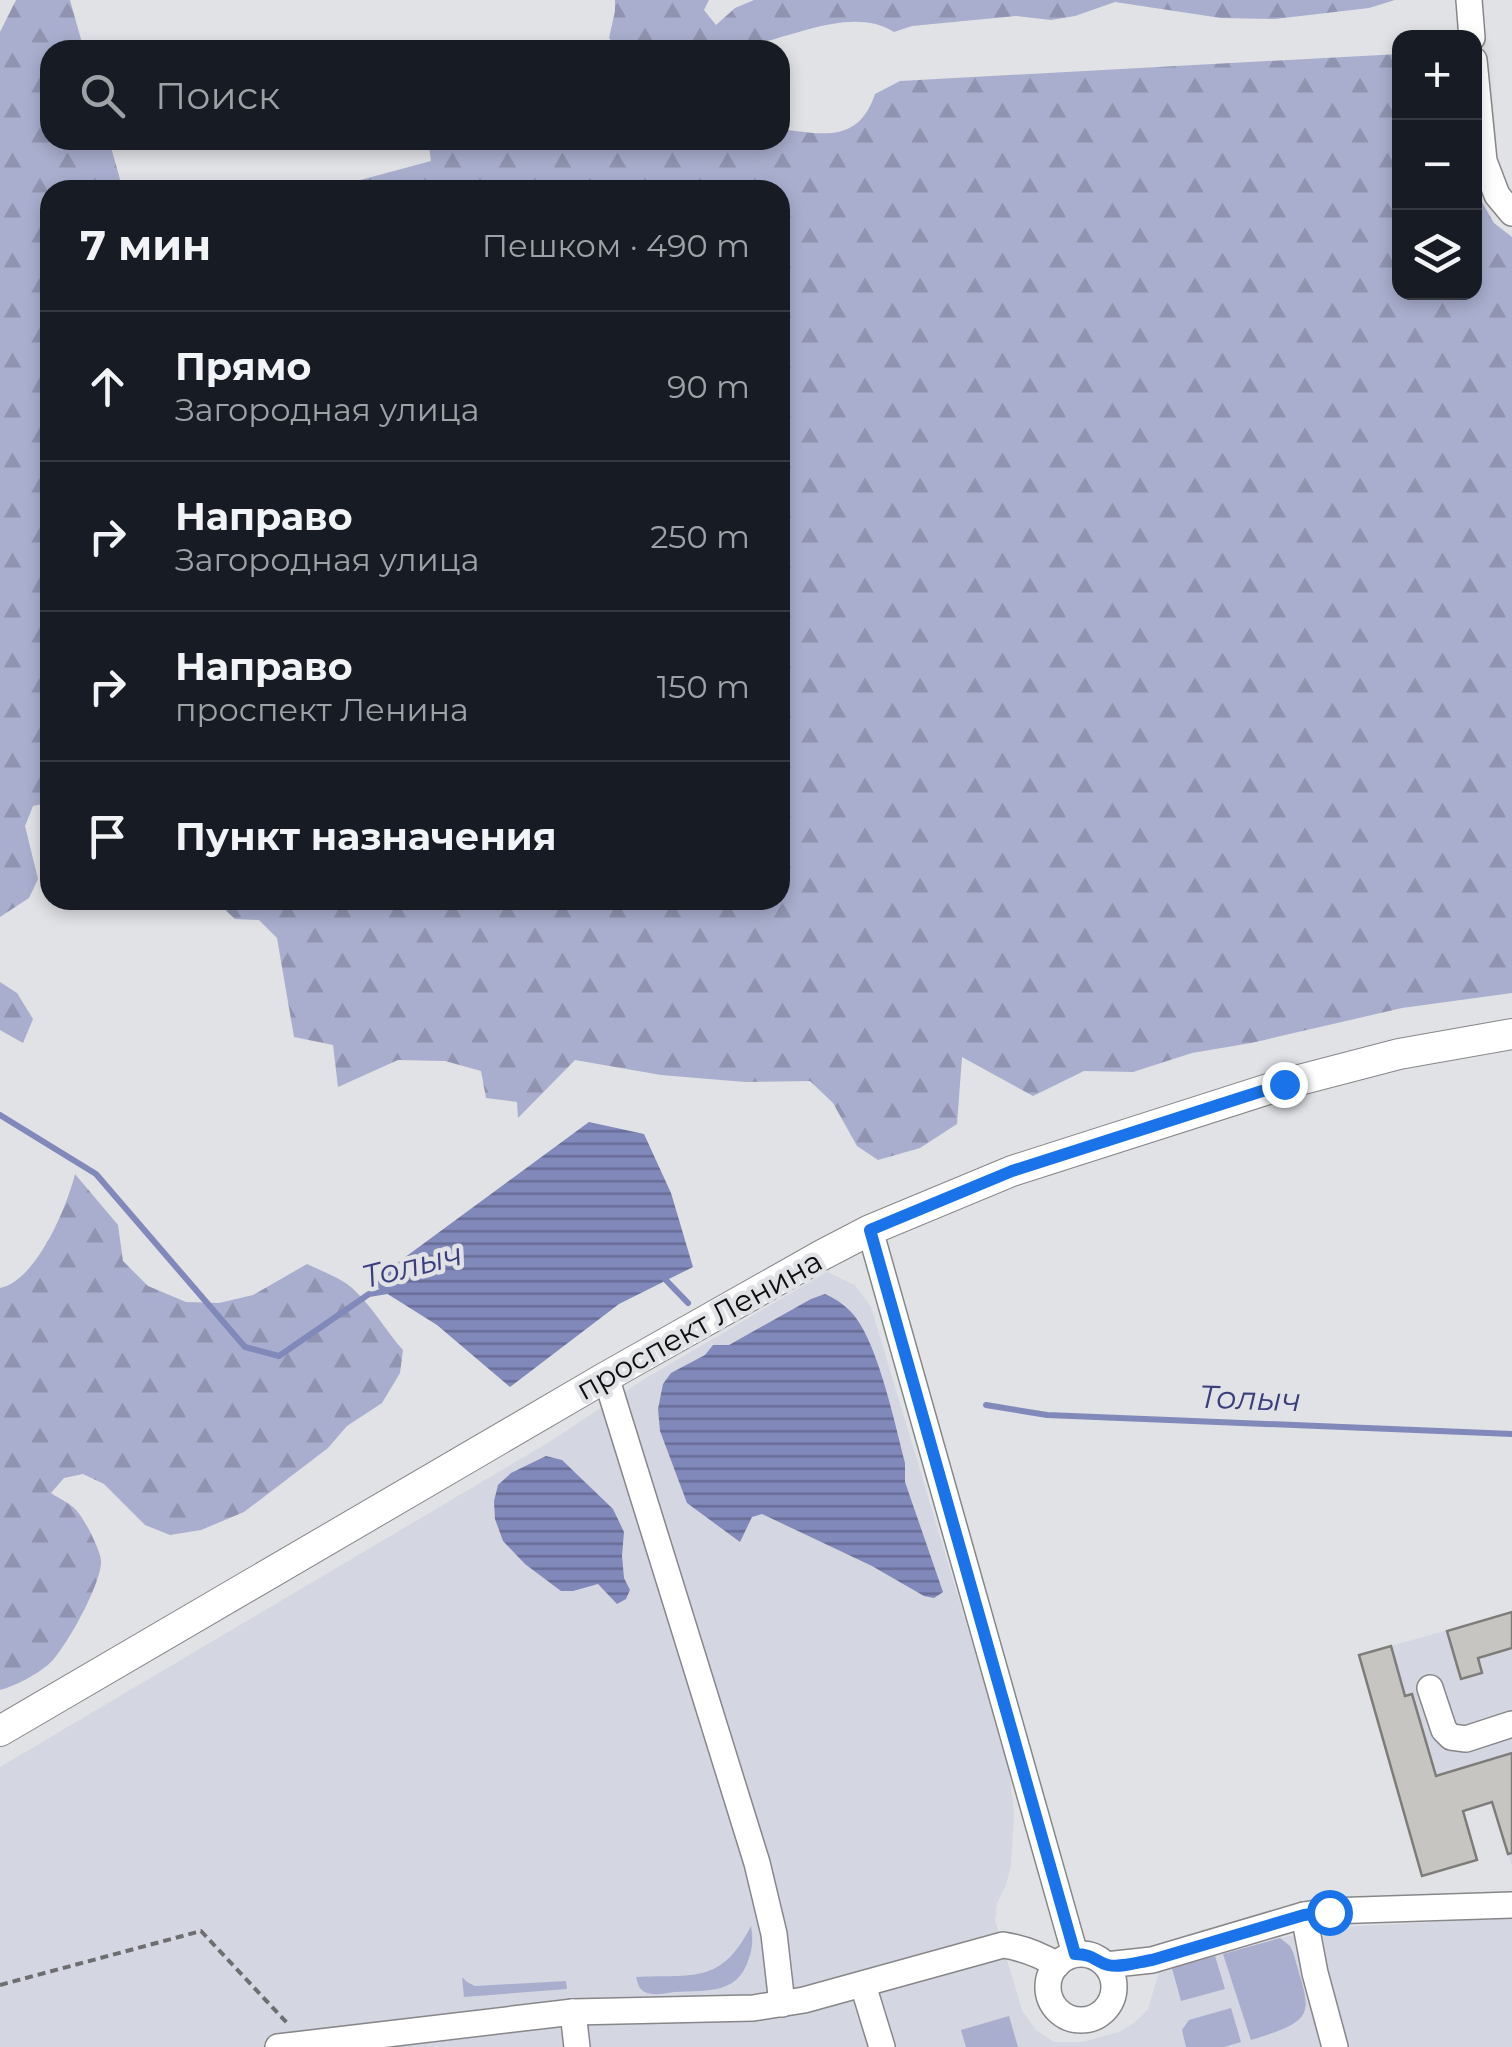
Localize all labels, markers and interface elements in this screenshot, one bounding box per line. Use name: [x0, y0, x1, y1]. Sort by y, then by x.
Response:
map controls: [1392, 30, 1482, 300]
button: +: [1392, 30, 1482, 120]
search box: [40, 40, 790, 150]
icon: search: [75, 68, 130, 123]
text: Поиск: [155, 72, 280, 119]
button: −: [1392, 120, 1482, 210]
button: layers: [1392, 210, 1482, 300]
text: 7 мин: [80, 219, 211, 271]
text: Пешком · 490 m: [482, 226, 750, 265]
text: Прямо: [175, 343, 311, 390]
icon: ahead: [80, 359, 135, 414]
text: 90 m: [667, 367, 750, 406]
text: Загородная улица: [175, 390, 479, 429]
text: Направо: [175, 493, 353, 540]
icon: right: [80, 509, 135, 564]
text: 250 m: [650, 517, 750, 556]
text: Загородная улица: [175, 540, 479, 579]
text: Направо: [175, 643, 353, 690]
icon: right: [80, 659, 135, 714]
text: 150 m: [657, 667, 750, 706]
text: проспект Ленина: [175, 690, 469, 729]
icon: arrive: [80, 809, 135, 864]
text: Пункт назначения: [175, 813, 557, 860]
route end: [1262, 1062, 1308, 1108]
water label: Толыч: [358, 1234, 466, 1296]
street label: проспект Ленина: [570, 1242, 828, 1408]
water label: Толыч: [1198, 1377, 1302, 1419]
route start: [1307, 1890, 1353, 1936]

